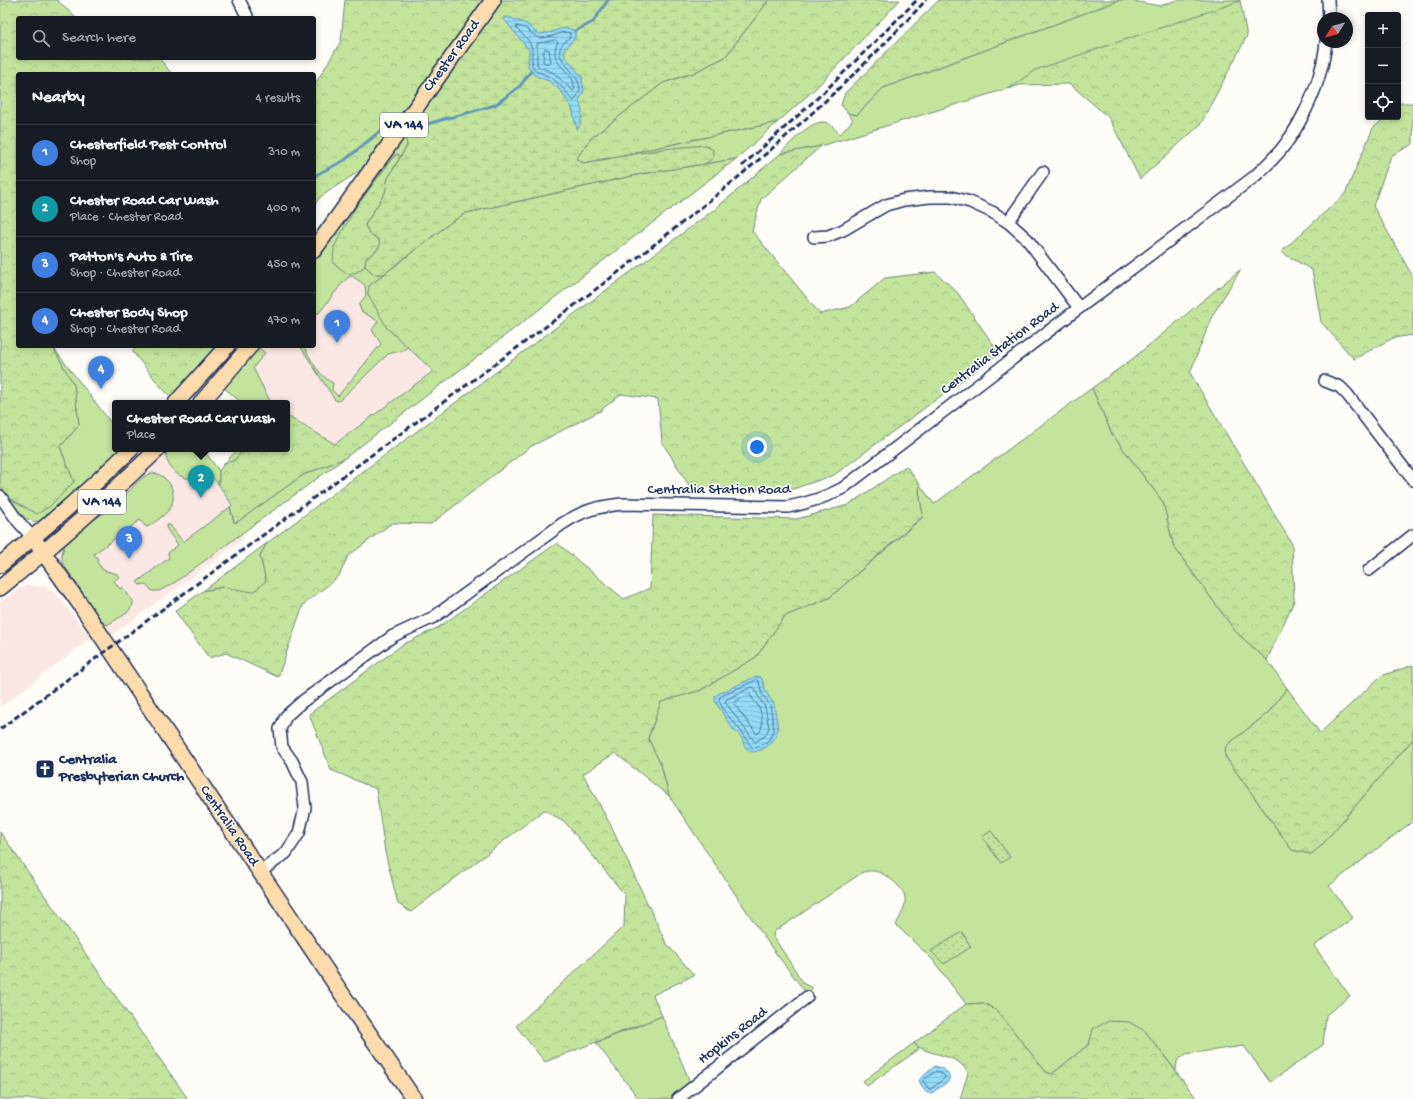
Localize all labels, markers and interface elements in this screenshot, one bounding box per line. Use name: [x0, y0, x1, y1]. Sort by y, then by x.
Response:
north arrow: [1317, 12, 1353, 48]
map controls: [1365, 12, 1401, 120]
button: +: [1365, 12, 1401, 48]
street label: Chester Road: [420, 15, 485, 96]
search box: [16, 16, 316, 60]
icon: search: [30, 27, 52, 49]
text: Search here: [62, 29, 136, 47]
button: −: [1365, 48, 1401, 84]
button: locate: [1365, 84, 1401, 120]
text: Nearby: [32, 88, 85, 108]
text: 4 results: [256, 91, 300, 106]
road number: VA 144: [380, 113, 428, 137]
text: Chesterfield Pest Control: [70, 136, 227, 154]
text: 1: [42, 145, 48, 160]
text: 310 m: [268, 145, 300, 160]
text: Shop: [70, 154, 96, 169]
text: Chester Road Car Wash: [70, 192, 218, 210]
text: 2: [42, 201, 48, 216]
text: 400 m: [267, 201, 300, 216]
text: Place · Chester Road: [70, 210, 182, 225]
text: Patton's Auto & Tire: [70, 248, 193, 266]
text: 3: [42, 257, 48, 272]
text: 450 m: [267, 257, 300, 272]
text: Shop · Chester Road: [70, 266, 180, 281]
street label: Centralia Station Road: [937, 298, 1064, 399]
text: Chester Body Shop: [70, 304, 188, 322]
pin: 1: [324, 310, 350, 343]
text: 4: [42, 313, 48, 328]
text: 470 m: [267, 313, 300, 328]
text: Shop · Chester Road: [70, 322, 180, 337]
pin: 4: [88, 356, 114, 389]
popup: [112, 400, 290, 452]
text: Chester Road Car Wash: [127, 410, 275, 428]
text: Place: [127, 428, 155, 443]
your location: [747, 437, 767, 457]
pin: 2: [188, 465, 214, 498]
street label: Centralia Station Road: [647, 481, 792, 499]
road number: VA 144: [78, 490, 126, 514]
pin: 3: [116, 526, 142, 559]
place label: Centralia Presbyterian Church: [58, 751, 184, 786]
church icon: Centralia Presbyterian Church: [34, 758, 56, 780]
street label: Centralia Road: [195, 782, 263, 871]
street label: Hopkins Road: [695, 1003, 772, 1069]

